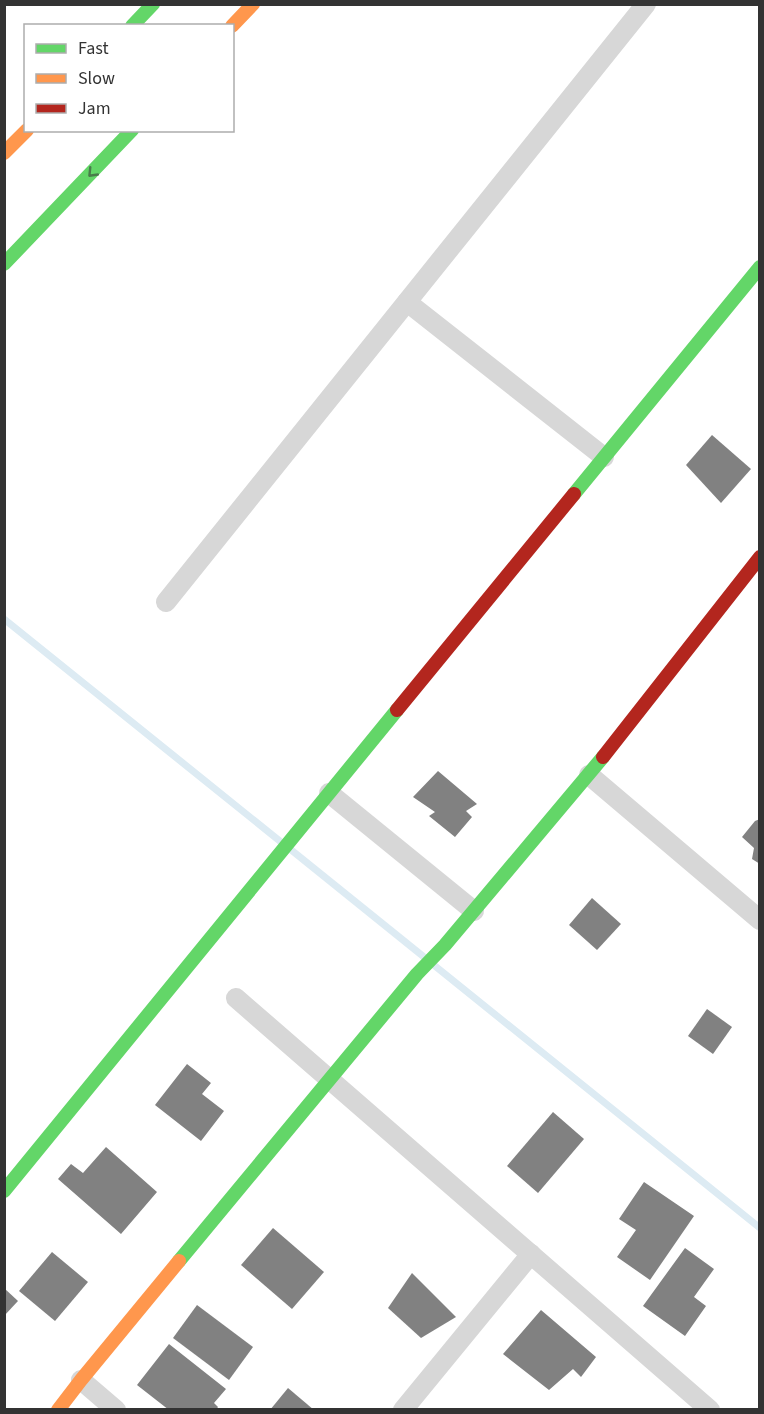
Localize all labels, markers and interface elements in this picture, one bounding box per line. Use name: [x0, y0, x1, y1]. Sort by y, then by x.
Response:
legend: [24, 24, 234, 132]
text: Fast: [78, 36, 109, 61]
text: Slow: [78, 66, 115, 91]
text: Jam: [78, 96, 111, 121]
one-way arrow: [88, 165, 99, 176]

